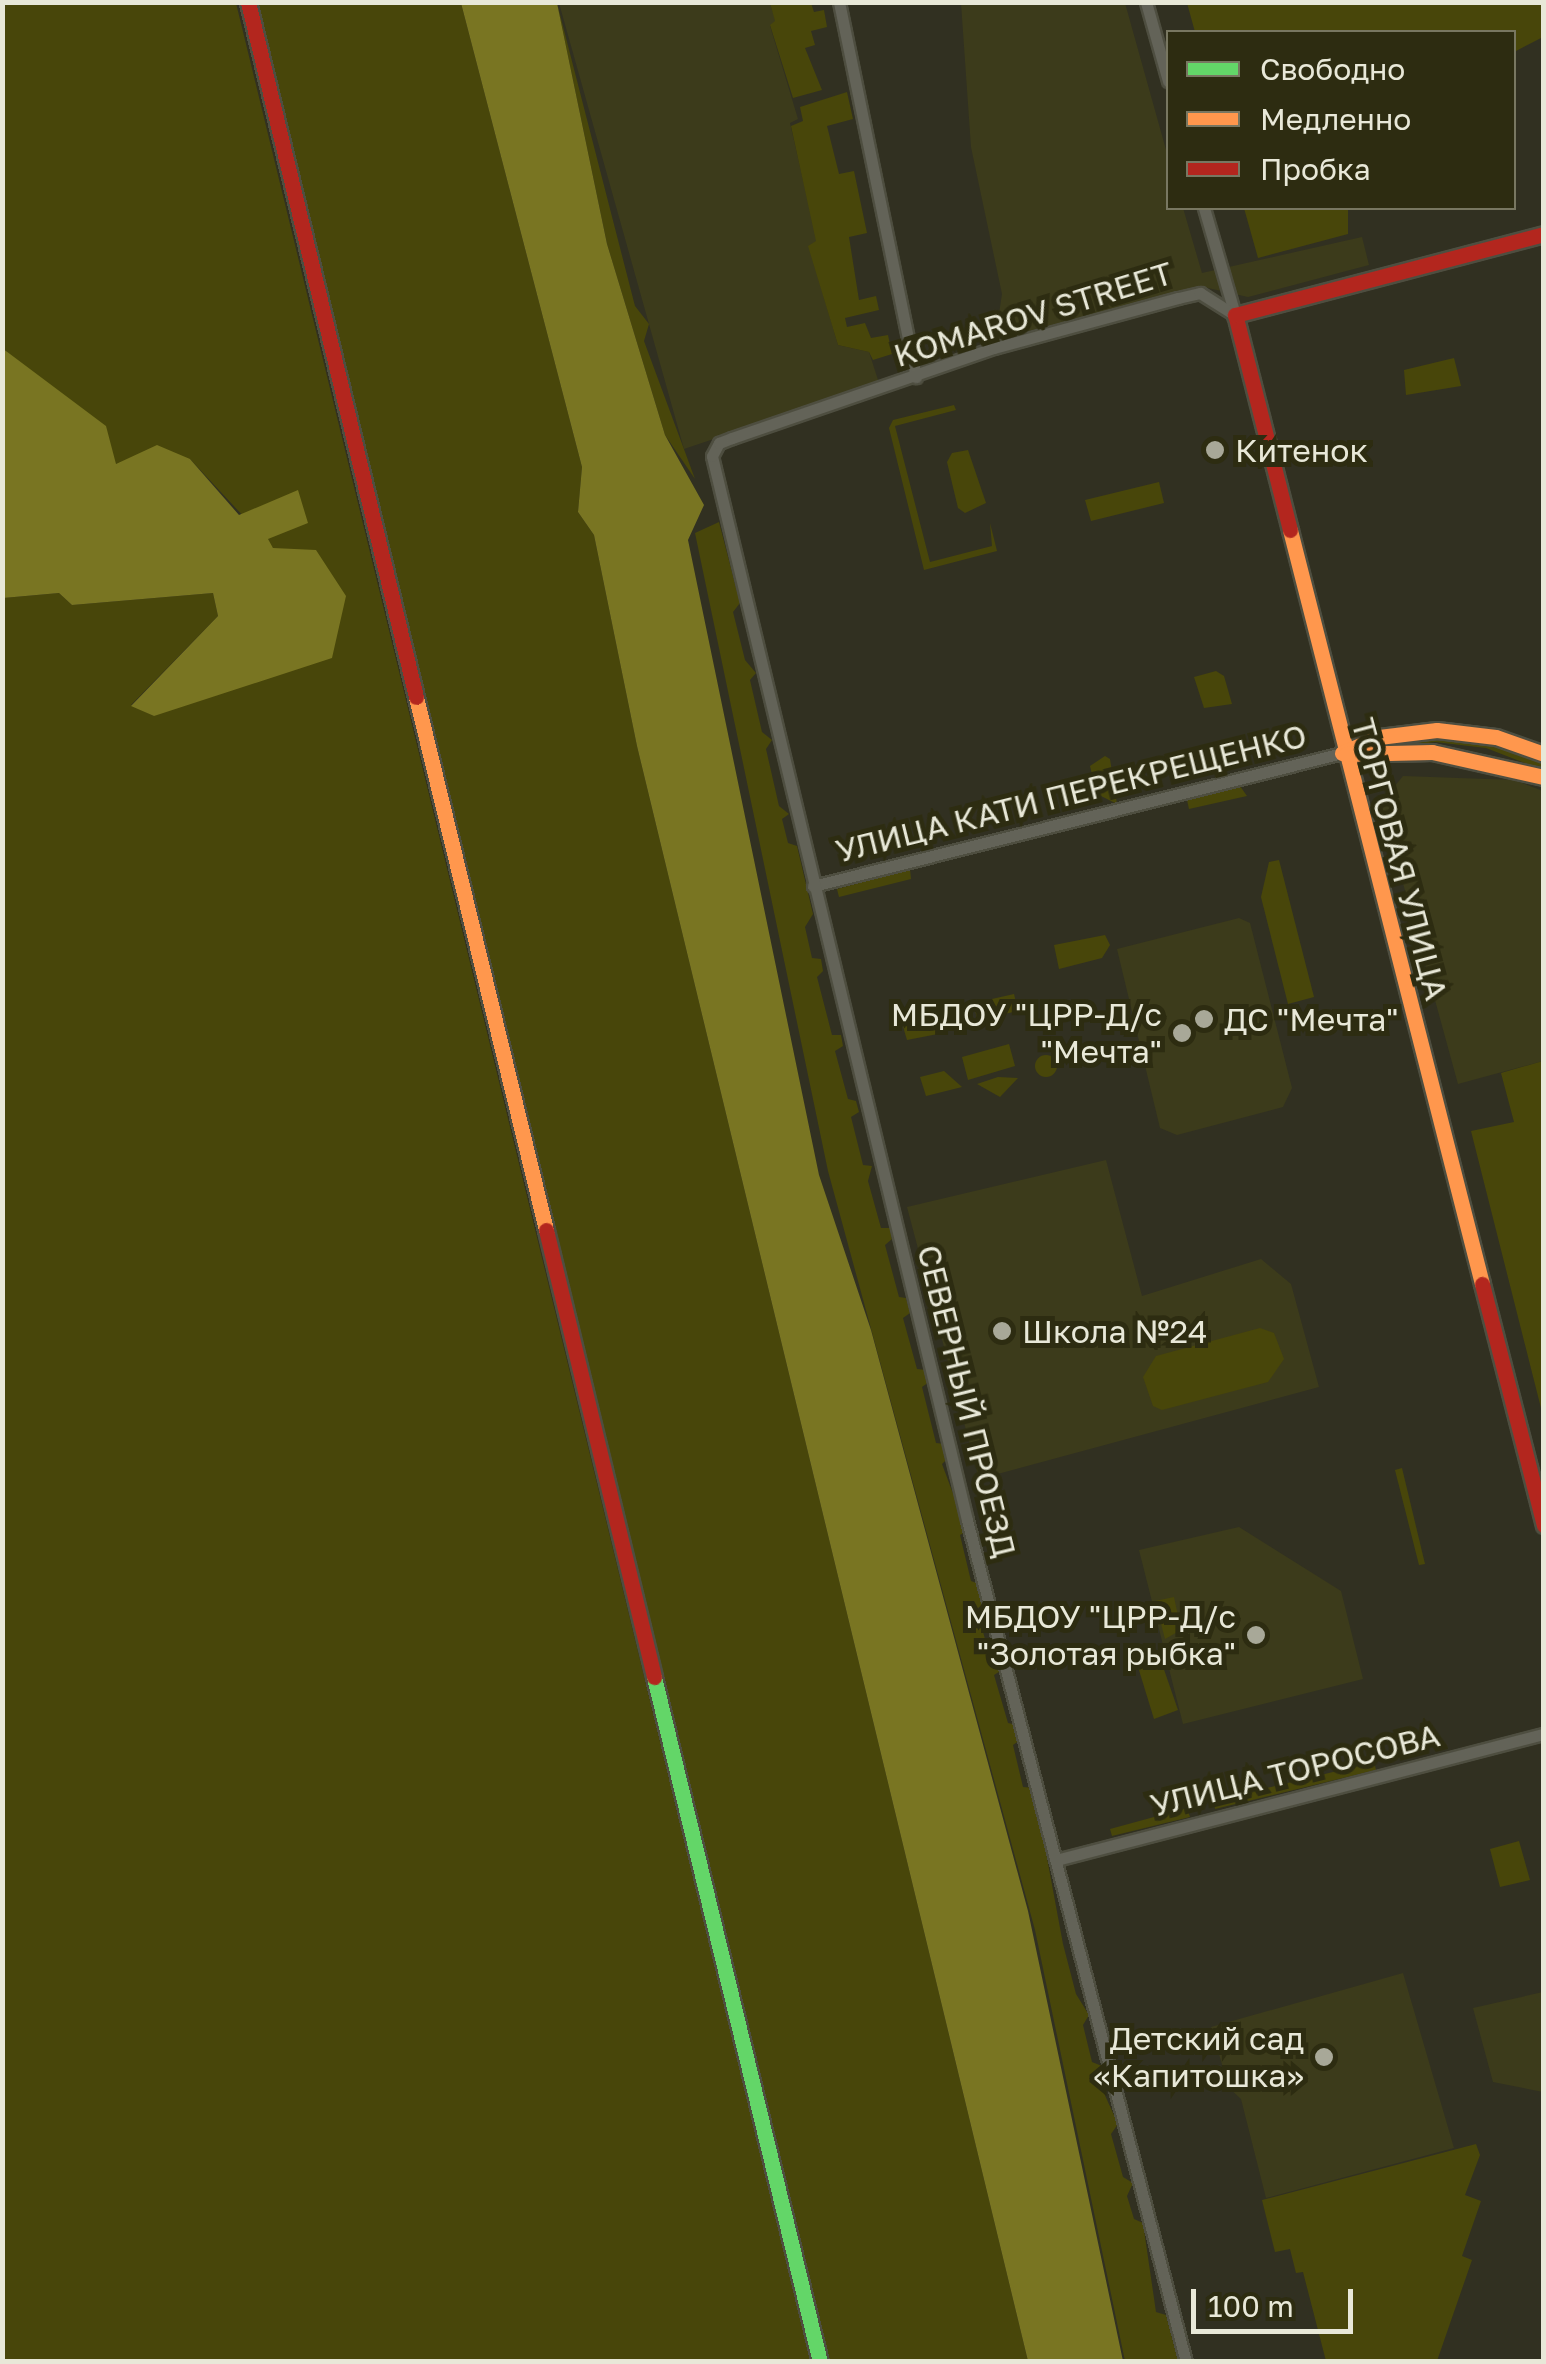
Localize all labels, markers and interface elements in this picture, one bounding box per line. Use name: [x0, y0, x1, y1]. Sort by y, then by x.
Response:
legend: [1166, 30, 1516, 210]
text: Свободно: [1260, 51, 1405, 87]
text: Медленно: [1260, 101, 1411, 137]
text: Пробка: [1260, 151, 1371, 187]
street label: KOMAROV STREET: [889, 253, 1177, 375]
place label: Китенок: [1235, 431, 1368, 469]
marker: Китенок: [1204, 439, 1226, 461]
street label: ТОРГОВАЯ УЛИЦА: [1344, 714, 1456, 1004]
street label: УЛИЦА КАТИ ПЕРЕКРЕЩЕНКО: [832, 716, 1310, 870]
place label: МБДОУ "ЦРР-Д/с "Мечта": [891, 996, 1162, 1071]
place label: ДС "Мечта": [1224, 1000, 1398, 1038]
marker: ДС "Мечта": [1193, 1008, 1215, 1030]
marker: МБДОУ "ЦРР-Д/с "Мечта": [1171, 1022, 1193, 1044]
street label: СЕВЕРНЫЙ ПРОЕЗД: [910, 1241, 1024, 1561]
place label: Школа №24: [1022, 1312, 1208, 1350]
marker: Школа №24: [991, 1320, 1013, 1342]
place label: МБДОУ "ЦРР-Д/с "Золотая рыбка": [965, 1598, 1236, 1673]
marker: МБДОУ "ЦРР-Д/с "Золотая рыбка": [1245, 1624, 1267, 1646]
street label: УЛИЦА ТОРОСОВА: [1146, 1715, 1444, 1825]
place label: Детский сад «Капитошка»: [1093, 2020, 1304, 2095]
marker: Детский сад «Капитошка»: [1313, 2046, 1335, 2068]
scale bar: [1196, 2269, 1358, 2331]
text: 100 m: [1208, 2288, 1294, 2324]

